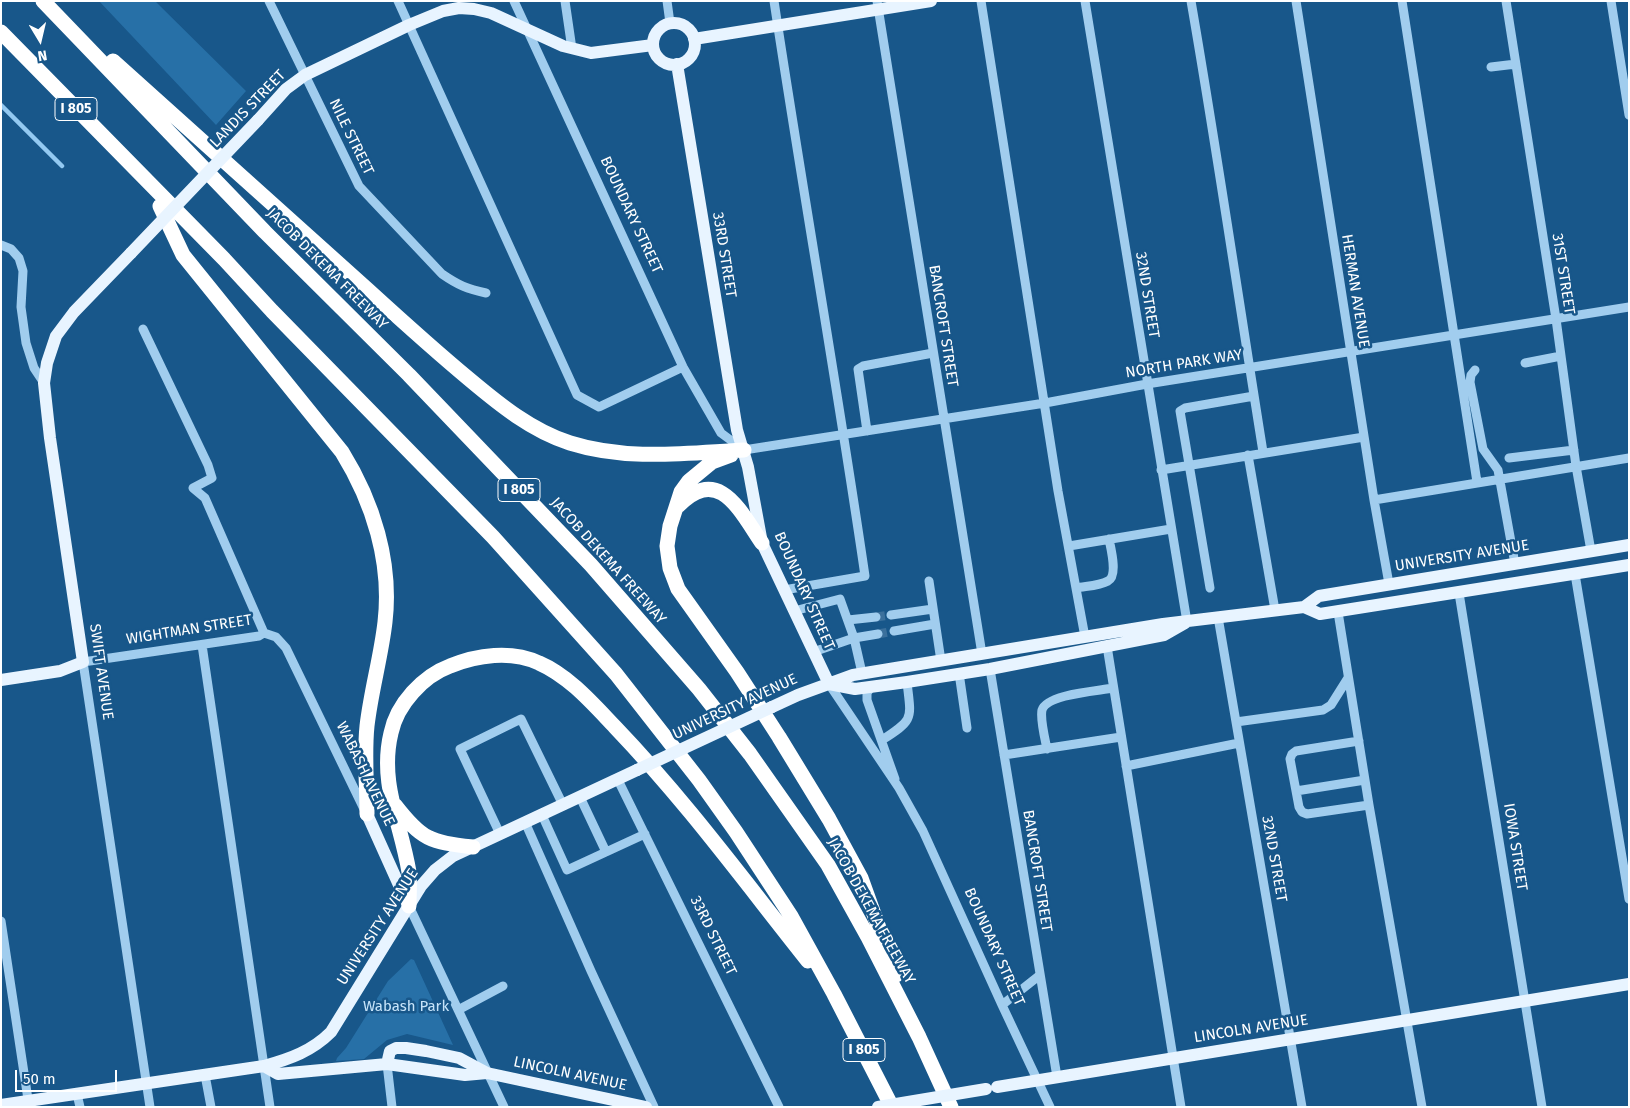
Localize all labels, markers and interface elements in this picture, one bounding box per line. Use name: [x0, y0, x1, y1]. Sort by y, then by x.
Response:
north arrow: [15, 15, 65, 65]
text: N: [37, 46, 48, 64]
street label: LANDIS STREET: [206, 66, 290, 152]
street label: NILE STREET: [325, 96, 377, 178]
road number: I 805: [55, 98, 97, 120]
street label: BOUNDARY STREET: [596, 154, 666, 276]
street label: JACOB DEKEMA FREEWAY: [263, 205, 391, 333]
street label: 33RD STREET: [708, 211, 740, 299]
street label: 31ST STREET: [1548, 232, 1578, 316]
street label: HERMAN AVENUE: [1337, 233, 1373, 349]
street label: 32ND STREET: [1131, 251, 1163, 339]
street label: BANCROFT STREET: [924, 264, 962, 388]
street label: NORTH PARK WAY: [1124, 346, 1244, 382]
road number: I 805: [498, 478, 540, 502]
street label: JACOB DEKEMA FREEWAY: [546, 494, 670, 628]
street label: BOUNDARY STREET: [770, 529, 838, 653]
street label: UNIVERSITY AVENUE: [1394, 537, 1530, 575]
street label: WIGHTMAN STREET: [125, 611, 253, 649]
street label: SWIFT AVENUE: [85, 623, 117, 721]
street label: UNIVERSITY AVENUE: [670, 670, 800, 744]
street label: WABASH AVENUE: [332, 719, 398, 829]
street label: IOWA STREET: [1499, 802, 1531, 892]
street label: BANCROFT STREET: [1018, 809, 1056, 933]
street label: 32ND STREET: [1258, 815, 1290, 903]
street label: JACOB DEKEMA FREEWAY: [823, 835, 919, 987]
street label: UNIVERSITY AVENUE: [334, 865, 422, 989]
street label: BOUNDARY STREET: [960, 885, 1028, 1009]
street label: 33RD STREET: [686, 893, 740, 979]
park label: Wabash Park: [363, 998, 449, 1016]
street label: LINCOLN AVENUE: [1193, 1011, 1309, 1047]
road number: I 805: [843, 1038, 885, 1062]
street label: LINCOLN AVENUE: [512, 1053, 628, 1095]
scale bar: [18, 1060, 120, 1092]
text: 50 m: [23, 1070, 56, 1088]

